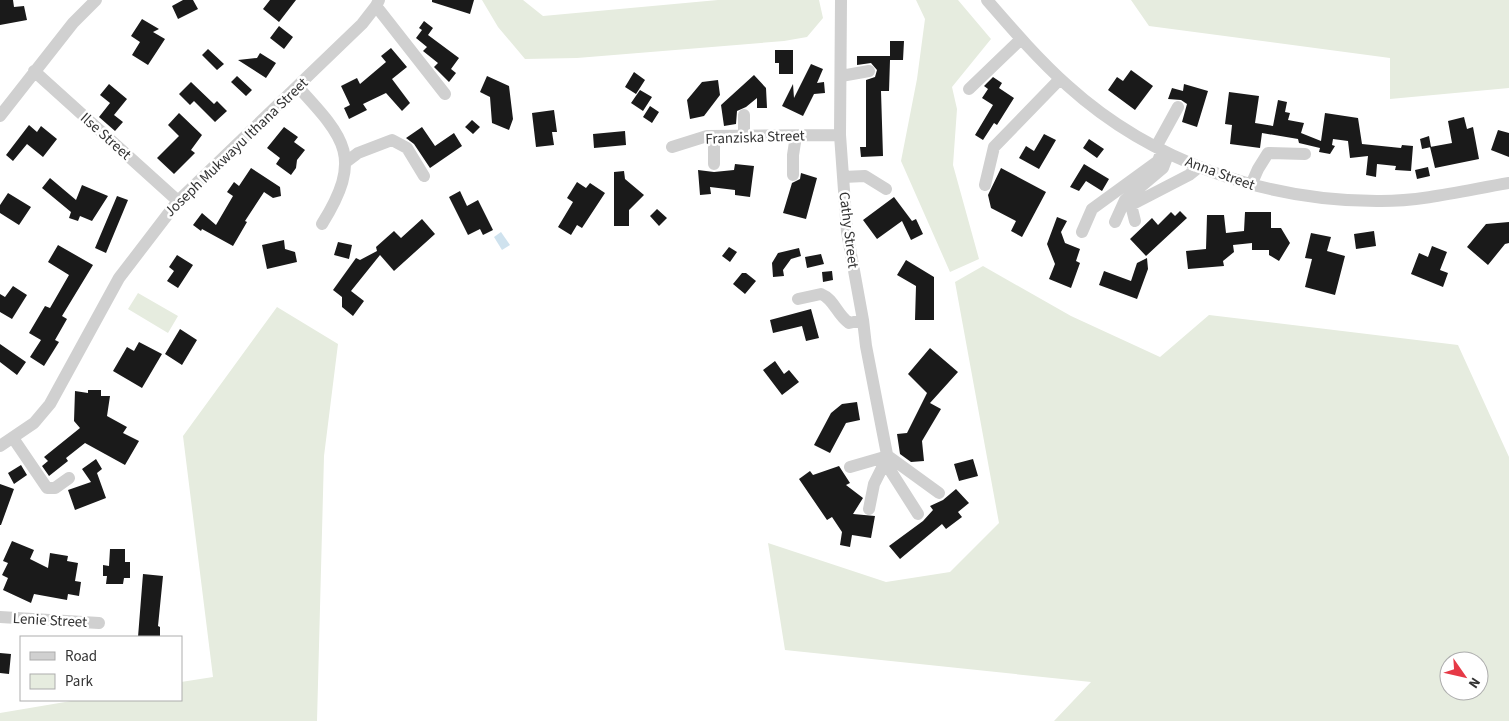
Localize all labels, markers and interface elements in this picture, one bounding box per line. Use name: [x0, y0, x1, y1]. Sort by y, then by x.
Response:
street label: Joseph Mukwayu Ithana Street: [160, 73, 313, 222]
street label: Ilse Street: [76, 108, 136, 165]
street label: Franziska Street: [705, 125, 805, 150]
street label: Anna Street: [1182, 151, 1258, 196]
street label: Cathy Street: [833, 191, 864, 269]
street label: Lenie Street: [12, 608, 88, 633]
legend: [20, 636, 182, 701]
text: Road: [65, 646, 97, 667]
north arrow: [1439, 651, 1489, 701]
text: Park: [65, 671, 94, 692]
text: N: [1463, 673, 1485, 692]

